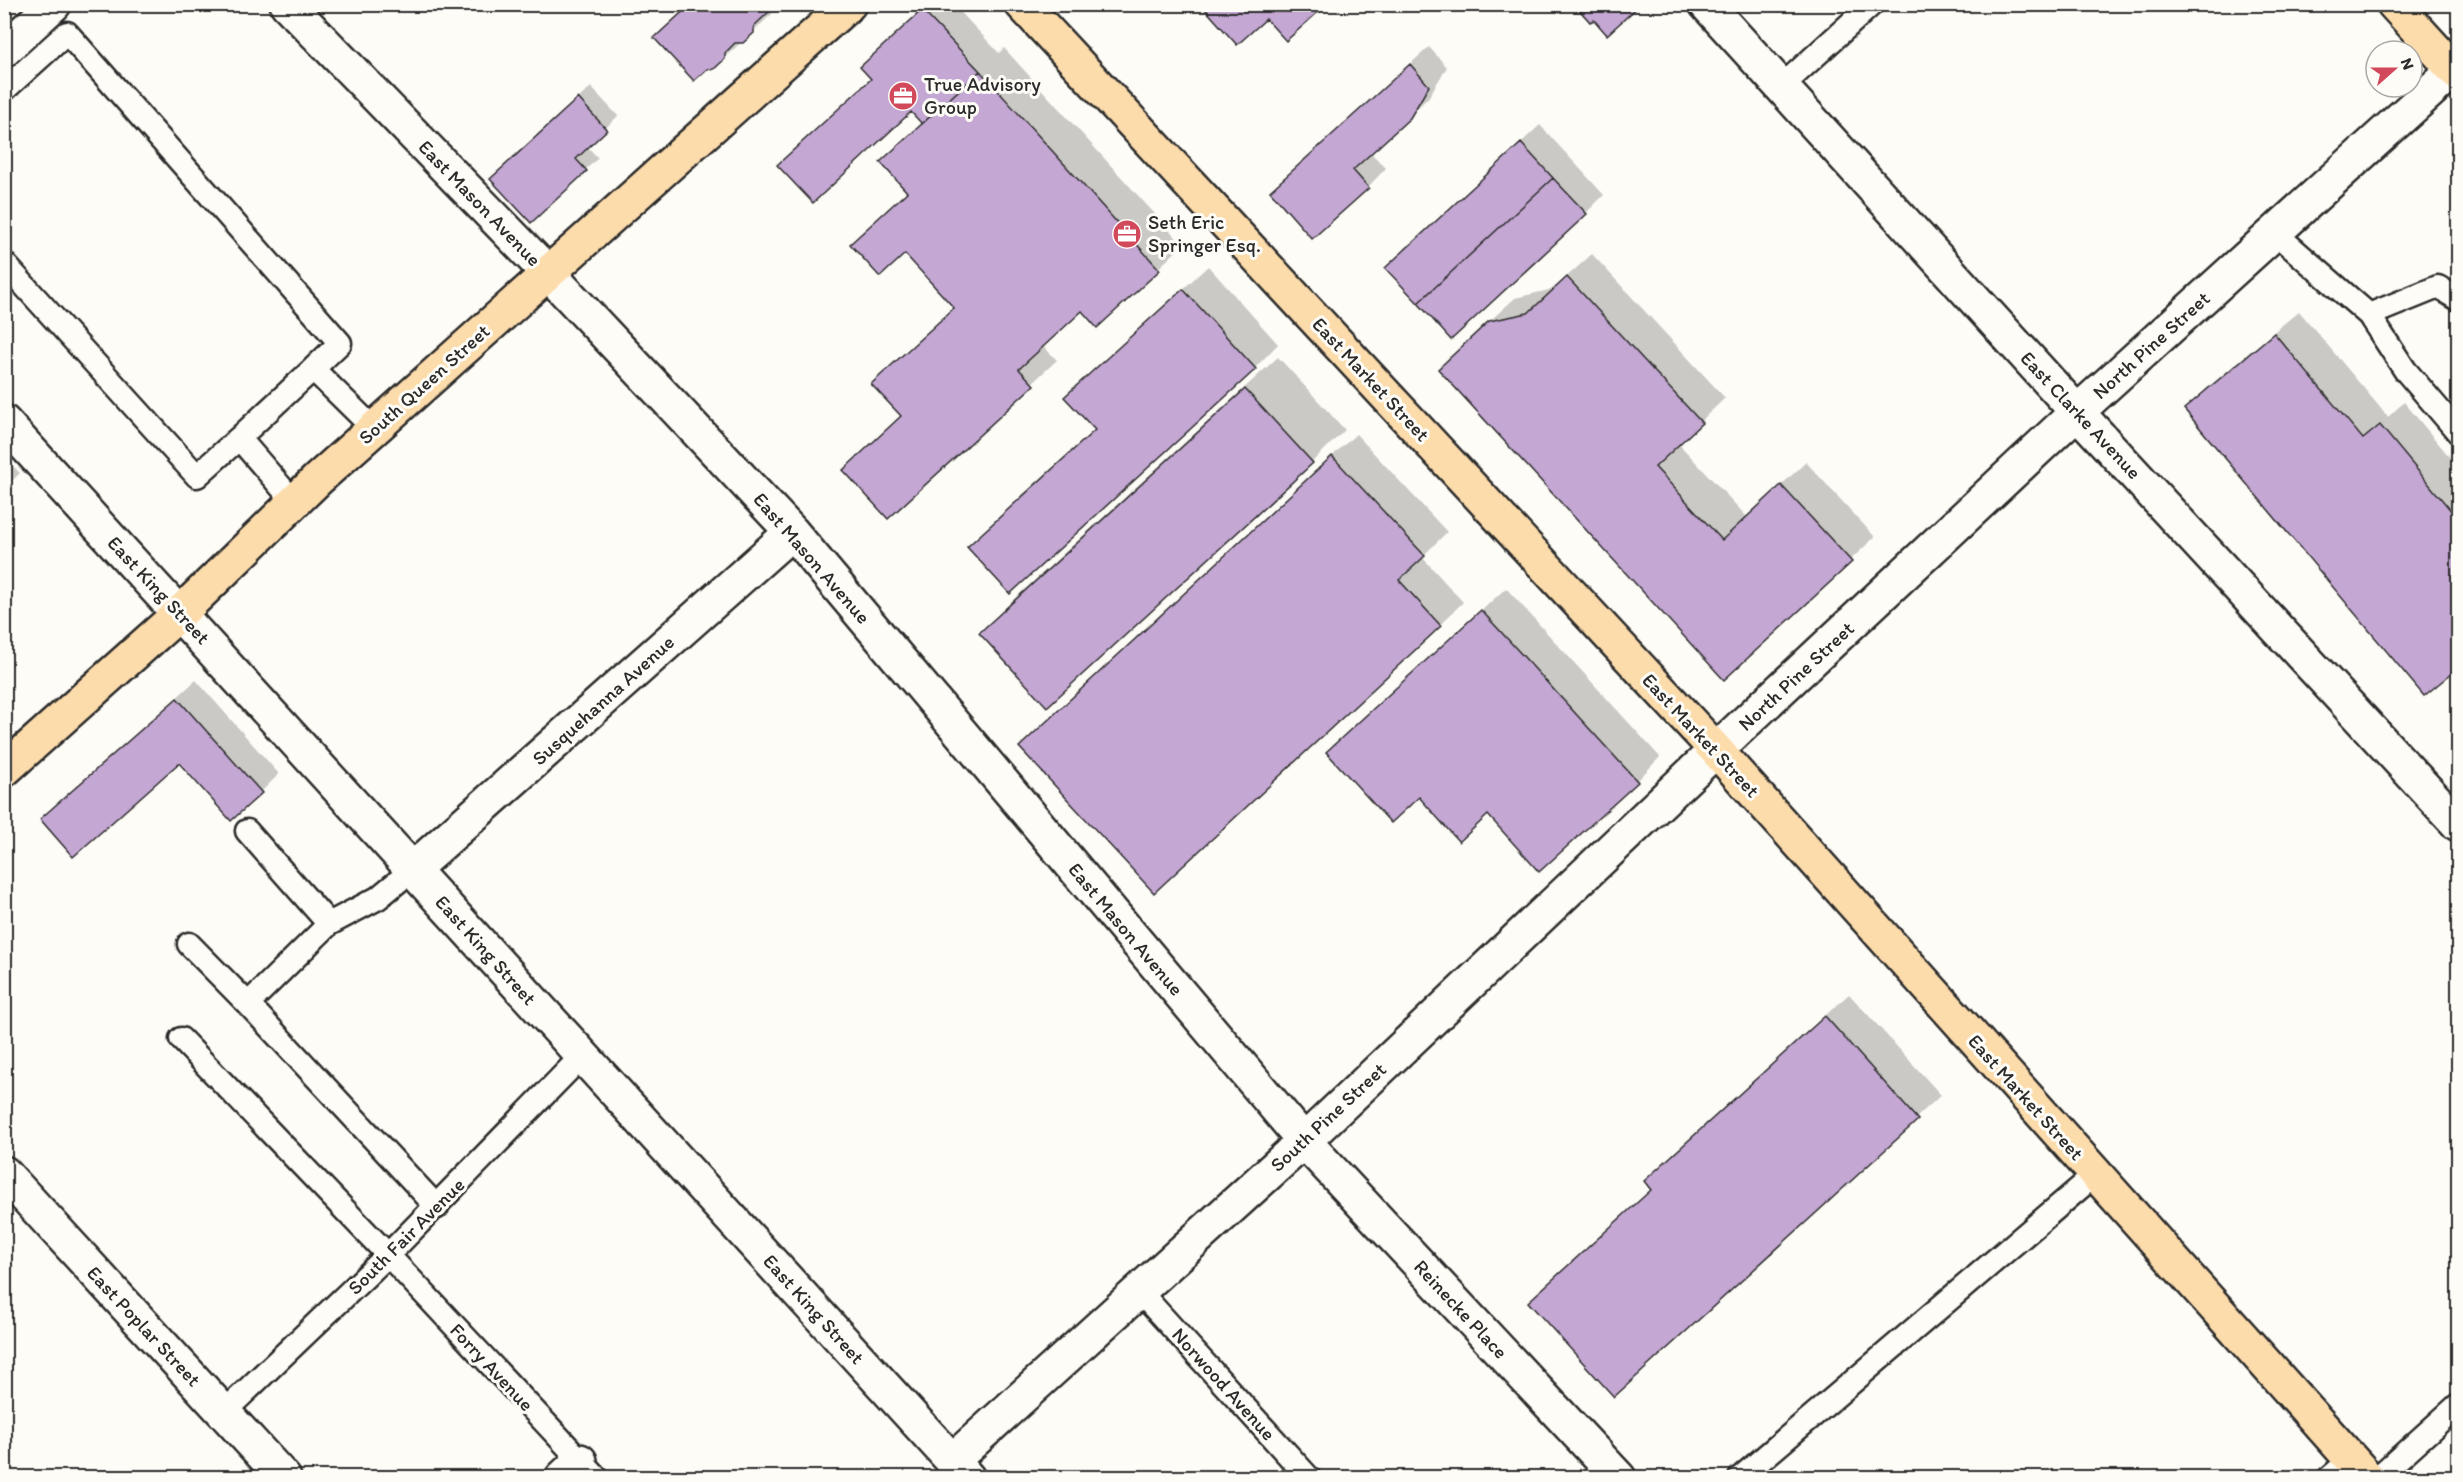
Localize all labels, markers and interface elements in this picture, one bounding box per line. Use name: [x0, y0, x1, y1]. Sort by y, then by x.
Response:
north arrow: [2364, 39, 2424, 99]
text: N: [2397, 55, 2418, 72]
place label: True Advisory Group: [924, 72, 1041, 119]
office icon: True Advisory Group: [887, 80, 919, 112]
street label: East Mason Avenue: [414, 135, 546, 271]
place label: Seth Eric Springer Esq.: [1148, 210, 1261, 257]
office icon: Seth Eric Springer Esq.: [1111, 218, 1143, 250]
street label: North Pine Street: [2087, 286, 2215, 404]
street label: East Market Street: [1307, 312, 1435, 446]
street label: South Queen Street: [353, 319, 495, 449]
street label: East Clarke Avenue: [2015, 346, 2147, 484]
street label: East Mason Avenue: [748, 487, 876, 629]
street label: East King Street: [103, 531, 215, 649]
street label: North Pine Street: [1733, 616, 1859, 736]
street label: Susquehanna Avenue: [527, 630, 679, 770]
street label: East Market Street: [1637, 668, 1765, 802]
street label: East Mason Avenue: [1063, 858, 1189, 1000]
street label: East King Street: [430, 890, 542, 1010]
street label: East Market Street: [1963, 1029, 2089, 1165]
street label: South Pine Street: [1265, 1057, 1391, 1177]
street label: South Fair Avenue: [343, 1173, 469, 1299]
street label: East King Street: [758, 1249, 870, 1369]
street label: Reinecke Place: [1409, 1254, 1513, 1364]
street label: East Poplar Street: [82, 1261, 206, 1392]
street label: Forry Avenue: [445, 1318, 539, 1416]
street label: Norwood Avenue: [1167, 1323, 1281, 1445]

